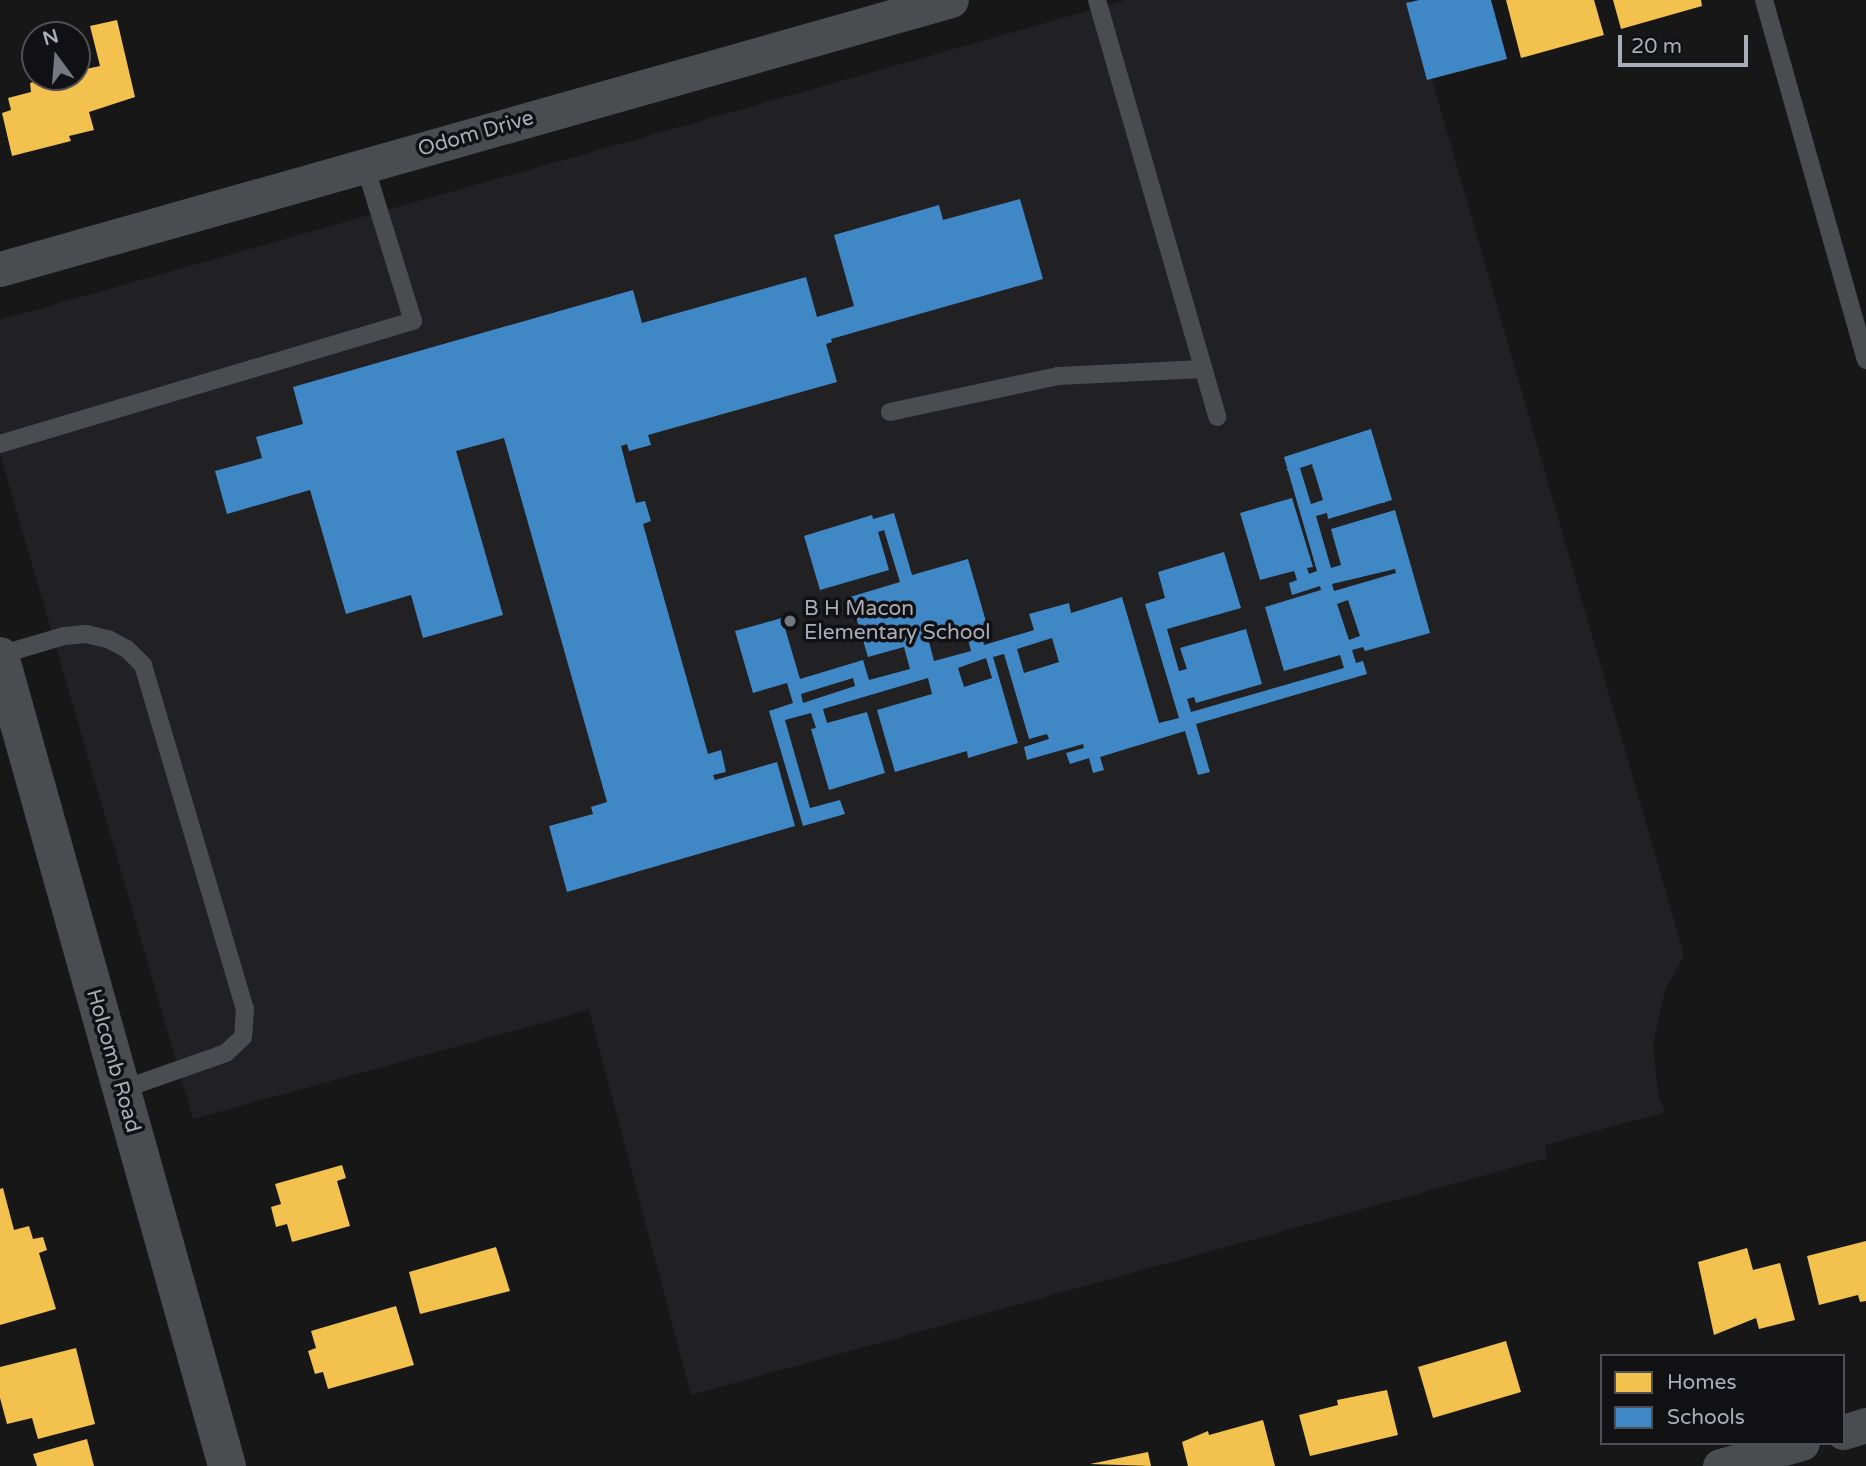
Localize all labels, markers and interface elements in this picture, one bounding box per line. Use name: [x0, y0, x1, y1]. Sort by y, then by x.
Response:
north arrow: [21, 21, 91, 91]
scale bar: [1621, 21, 1750, 65]
text: N: [40, 25, 61, 50]
text: 20 m: [1631, 34, 1682, 59]
street label: Odom Drive: [415, 105, 537, 163]
place label: B H Macon Elementary School: [804, 596, 991, 646]
marker: B H Macon Elementary School: [782, 613, 798, 629]
street label: Holcomb Road: [80, 986, 146, 1136]
legend: [1600, 1354, 1845, 1445]
text: Homes: [1667, 1370, 1737, 1395]
text: Schools: [1667, 1405, 1745, 1430]

